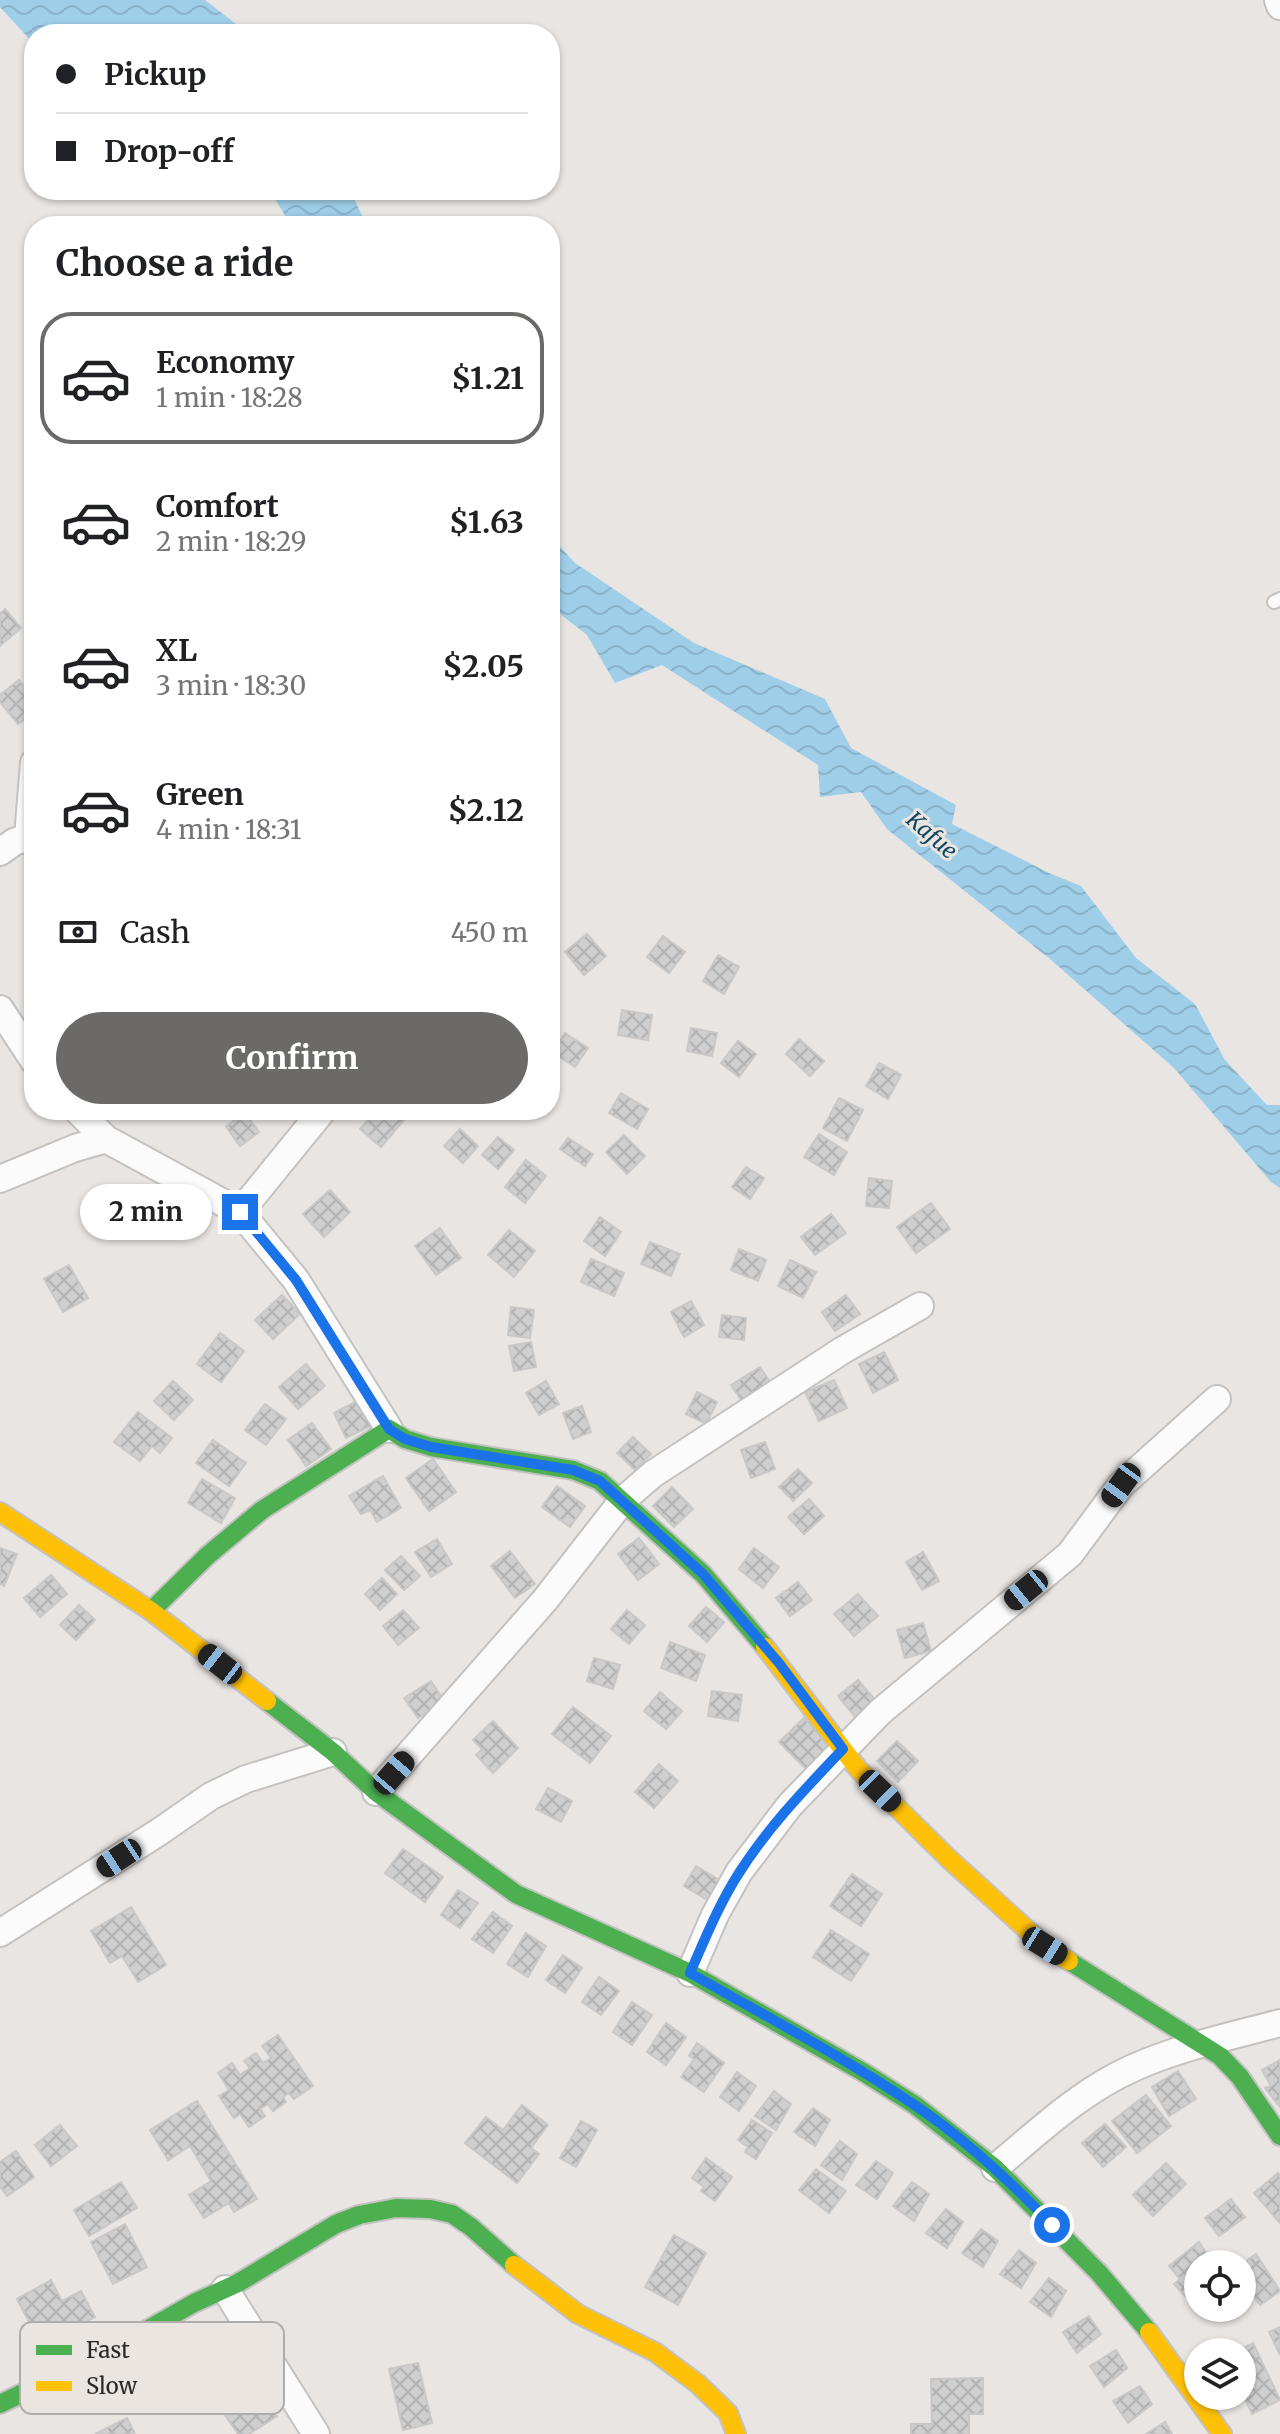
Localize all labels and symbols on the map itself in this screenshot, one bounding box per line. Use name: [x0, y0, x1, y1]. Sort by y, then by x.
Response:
water label: Kafue: [900, 805, 963, 865]
callout: 2 min: [80, 1184, 212, 1240]
route end: [222, 1194, 258, 1230]
car: [1097, 1459, 1145, 1511]
car: [1000, 1566, 1052, 1614]
car: [194, 1640, 246, 1688]
car: [369, 1747, 419, 1799]
car: [854, 1766, 906, 1816]
car: [92, 1835, 146, 1881]
car: [1018, 1923, 1072, 1969]
route start: [1034, 2207, 1070, 2243]
legend: [20, 2322, 284, 2414]
text: Fast: [86, 2336, 130, 2364]
text: Slow: [86, 2372, 137, 2400]

